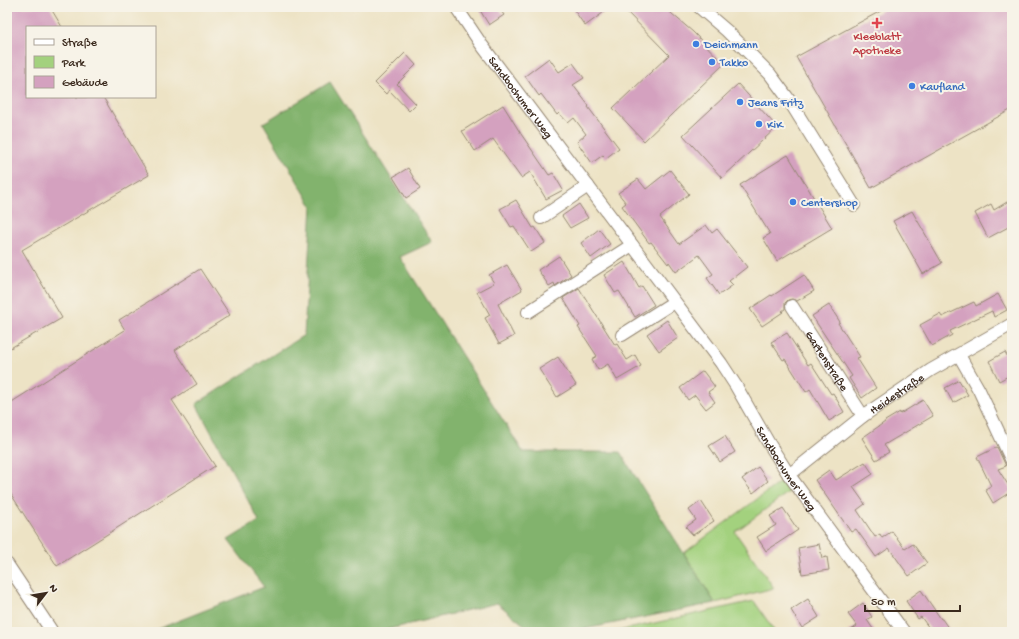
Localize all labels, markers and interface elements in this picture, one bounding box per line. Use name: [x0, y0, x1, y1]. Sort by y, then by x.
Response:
marker: Kleeblatt Apotheke: [872, 18, 882, 28]
legend: [26, 26, 156, 98]
place label: Kleeblatt Apotheke: [853, 31, 902, 59]
text: Straße: [62, 37, 98, 51]
marker: Deichmann: [691, 39, 701, 49]
place label: Deichmann: [703, 39, 758, 53]
street label: Sandbochumer Weg: [484, 55, 555, 142]
text: Park: [61, 57, 87, 71]
marker: Takko: [707, 57, 717, 67]
place label: Takko: [719, 57, 748, 71]
text: Gebäude: [62, 77, 108, 91]
marker: Kaufland: [907, 81, 917, 91]
place label: Kaufland: [920, 81, 966, 95]
marker: Jeans Fritz: [735, 97, 745, 107]
place label: Jeans Fritz: [748, 97, 804, 111]
marker: KiK: [754, 119, 764, 129]
place label: KiK: [767, 119, 784, 133]
marker: Centershop: [788, 197, 798, 207]
place label: Centershop: [801, 197, 858, 211]
street label: Gartenstraße: [801, 329, 851, 395]
street label: Heidestraße: [868, 371, 928, 418]
street label: Sandbochumer Weg: [752, 425, 818, 515]
north arrow: [26, 573, 66, 613]
text: N: [46, 583, 60, 595]
scale bar: [865, 587, 960, 613]
text: 50 m: [871, 596, 896, 610]

